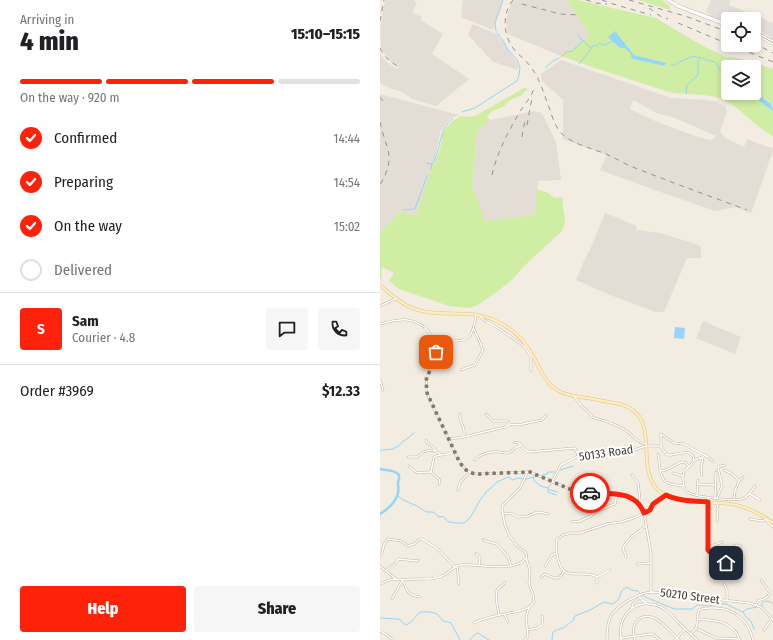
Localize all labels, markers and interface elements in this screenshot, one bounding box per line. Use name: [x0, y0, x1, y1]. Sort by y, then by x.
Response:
text: Arriving in: [20, 12, 74, 27]
map controls: [721, 12, 761, 100]
button: locate: [721, 12, 761, 52]
text: 15:10–15:15: [291, 25, 360, 43]
text: 4 min: [20, 26, 79, 57]
button: layers: [721, 60, 761, 100]
text: On the way · 920 m: [20, 90, 120, 105]
icon: check: [20, 127, 42, 149]
text: Confirmed: [54, 129, 117, 147]
text: 14:44: [333, 131, 360, 146]
icon: check: [20, 171, 42, 193]
text: Preparing: [54, 173, 113, 191]
text: 14:54: [334, 175, 360, 190]
icon: check: [20, 215, 42, 237]
text: On the way: [54, 217, 122, 235]
text: 15:02: [334, 219, 360, 234]
text: Delivered: [54, 261, 112, 279]
button: chat: [266, 308, 308, 350]
button: phone: [318, 308, 360, 350]
text: Sam: [72, 312, 99, 330]
text: S: [37, 320, 45, 338]
text: Courier · 4.8: [72, 330, 135, 345]
pin: [419, 335, 453, 369]
icon: bag: [425, 341, 447, 363]
text: Order #3969: [20, 382, 94, 400]
text: $12.33: [322, 382, 360, 400]
street label: 50133 Road: [578, 442, 634, 464]
courier: [570, 473, 610, 513]
icon: car: [579, 482, 601, 504]
pin: [709, 546, 743, 580]
icon: home: [715, 552, 737, 574]
street label: 50210 Street: [659, 585, 721, 607]
button: Help: [20, 586, 186, 632]
button: Share: [194, 586, 360, 632]

